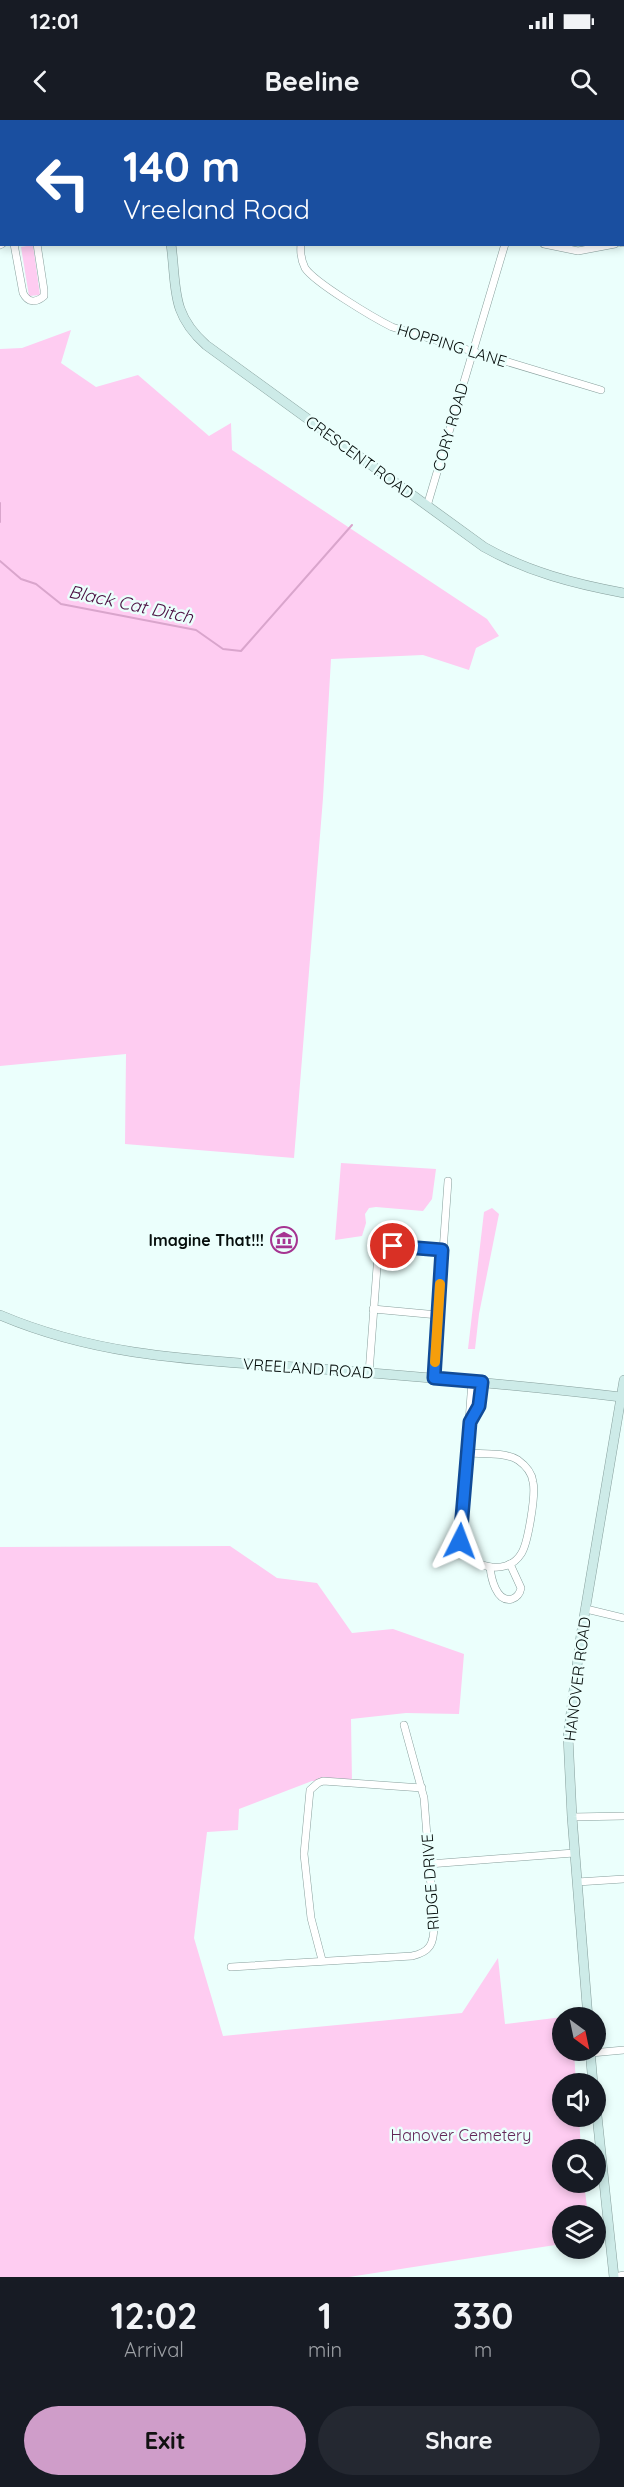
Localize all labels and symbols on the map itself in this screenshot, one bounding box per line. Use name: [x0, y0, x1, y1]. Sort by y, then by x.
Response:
street label: HOPPING LANE: [395, 319, 509, 371]
street label: CORY ROAD: [428, 380, 472, 474]
street label: CRESCENT ROAD: [302, 411, 418, 503]
water label: Black Cat Ditch: [67, 580, 196, 629]
pin: [367, 1220, 418, 1271]
museum icon: Imagine That!!!: [269, 1225, 299, 1255]
place label: Imagine That!!!: [149, 1230, 264, 1250]
street label: VREELAND ROAD: [242, 1353, 374, 1383]
position arrow: [428, 1509, 492, 1573]
street label: HANOVER ROAD: [559, 1616, 595, 1742]
street label: RIDGE DRIVE: [417, 1833, 443, 1931]
north arrow: [552, 2007, 606, 2061]
park label: Hanover Cemetery: [391, 2125, 531, 2145]

